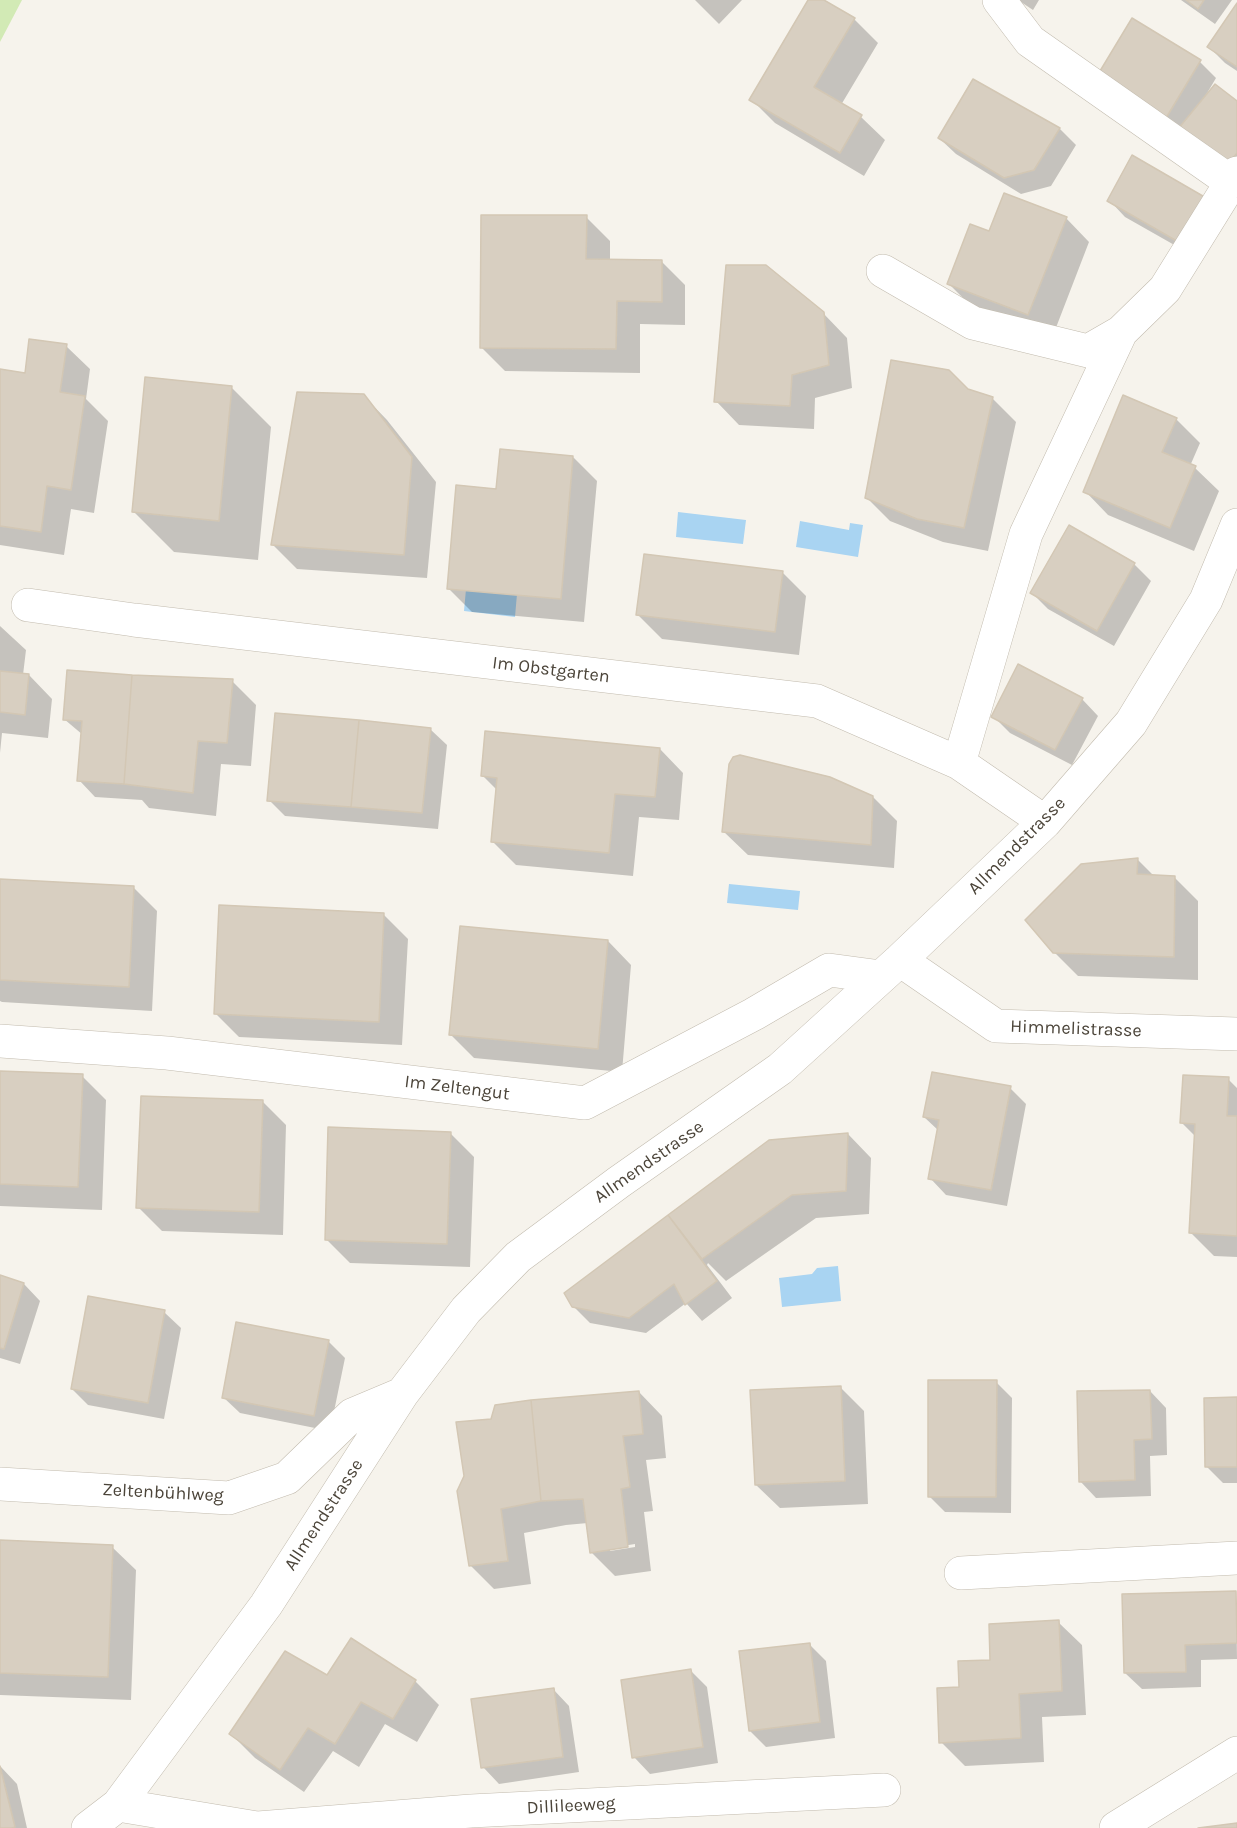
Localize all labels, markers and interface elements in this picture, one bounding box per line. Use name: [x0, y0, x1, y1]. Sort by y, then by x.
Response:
street label: Im Obstgarten: [491, 652, 611, 688]
street label: Allmendstrasse: [964, 793, 1070, 899]
street label: Himmelistrasse: [1010, 1016, 1142, 1042]
street label: Im Zeltengut: [403, 1071, 511, 1105]
street label: Allmendstrasse: [590, 1116, 708, 1208]
street label: Allmendstrasse: [280, 1455, 368, 1575]
street label: Zeltenbühlweg: [102, 1479, 224, 1507]
street label: Dillileeweg: [526, 1793, 616, 1819]

